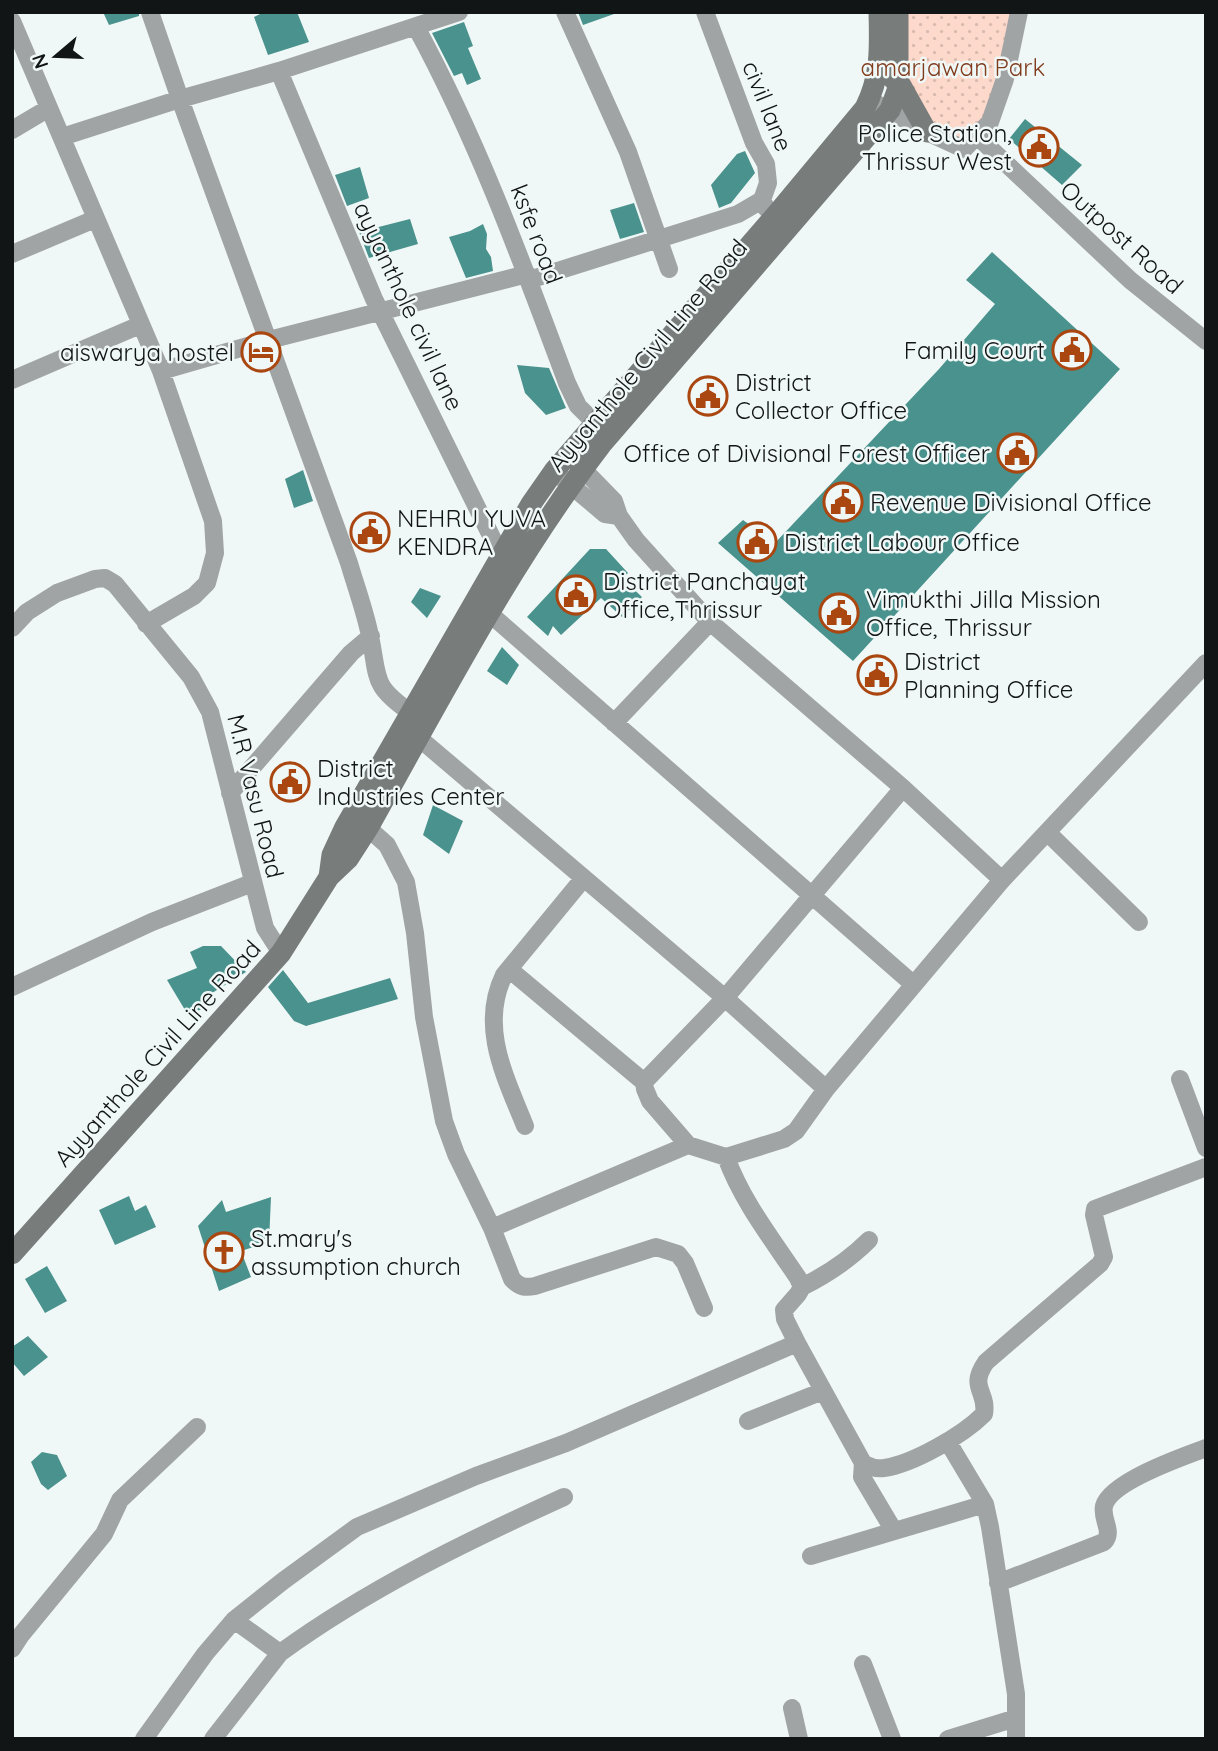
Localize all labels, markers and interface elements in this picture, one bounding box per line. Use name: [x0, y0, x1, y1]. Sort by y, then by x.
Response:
north arrow: [21, 21, 91, 91]
text: N: [26, 51, 54, 72]
park label: amarjawan Park: [861, 52, 1045, 82]
street label: civil lane: [736, 56, 800, 156]
place label: Police Station, Thrissur West: [858, 118, 1012, 176]
public building icon: Police Station, Thrissur West: [1018, 126, 1060, 168]
street label: Outpost Road: [1054, 174, 1190, 300]
street label: ksfe road: [504, 180, 570, 288]
street label: ayyanthole civil lane: [347, 197, 471, 415]
street label: Ayyanthole Civil Line Road: [541, 233, 753, 477]
public building icon: Family Court: [1051, 329, 1093, 371]
hotel icon: aiswarya hostel: [240, 331, 282, 373]
place label: Family Court: [904, 335, 1045, 365]
place label: aiswarya hostel: [60, 337, 234, 367]
place label: District Collector Office: [735, 367, 907, 425]
public building icon: District Collector Office: [687, 375, 729, 417]
public building icon: Office of Divisional Forest Officer: [996, 432, 1038, 474]
place label: Office of Divisional Forest Officer: [623, 438, 990, 468]
public building icon: Revenue Divisional Office: [822, 481, 864, 523]
place label: Revenue Divisional Office: [870, 487, 1152, 517]
place label: NEHRU YUVA KENDRA: [397, 503, 546, 561]
public building icon: NEHRU YUVA KENDRA: [349, 511, 391, 553]
public building icon: District Labour Office: [736, 521, 778, 563]
place label: District Labour Office: [784, 527, 1020, 557]
place label: District Panchayat Office,Thrissur: [603, 566, 806, 624]
public building icon: District Panchayat Office,Thrissur: [555, 574, 597, 616]
place label: Vimukthi Jilla Mission Office, Thrissur: [866, 584, 1101, 642]
public building icon: Vimukthi Jilla Mission Office, Thrissur: [818, 592, 860, 634]
place label: District Planning Office: [904, 646, 1073, 704]
public building icon: District Planning Office: [856, 654, 898, 696]
street label: M.R Vasu Road: [221, 711, 291, 881]
place label: District Industries Center: [317, 753, 505, 811]
public building icon: District Industries Center: [269, 761, 311, 803]
street label: Ayyanthole Civil Line Road: [47, 934, 267, 1172]
place label: St.mary's assumption church: [251, 1223, 461, 1281]
church icon: St.mary's assumption church: [203, 1231, 245, 1273]

